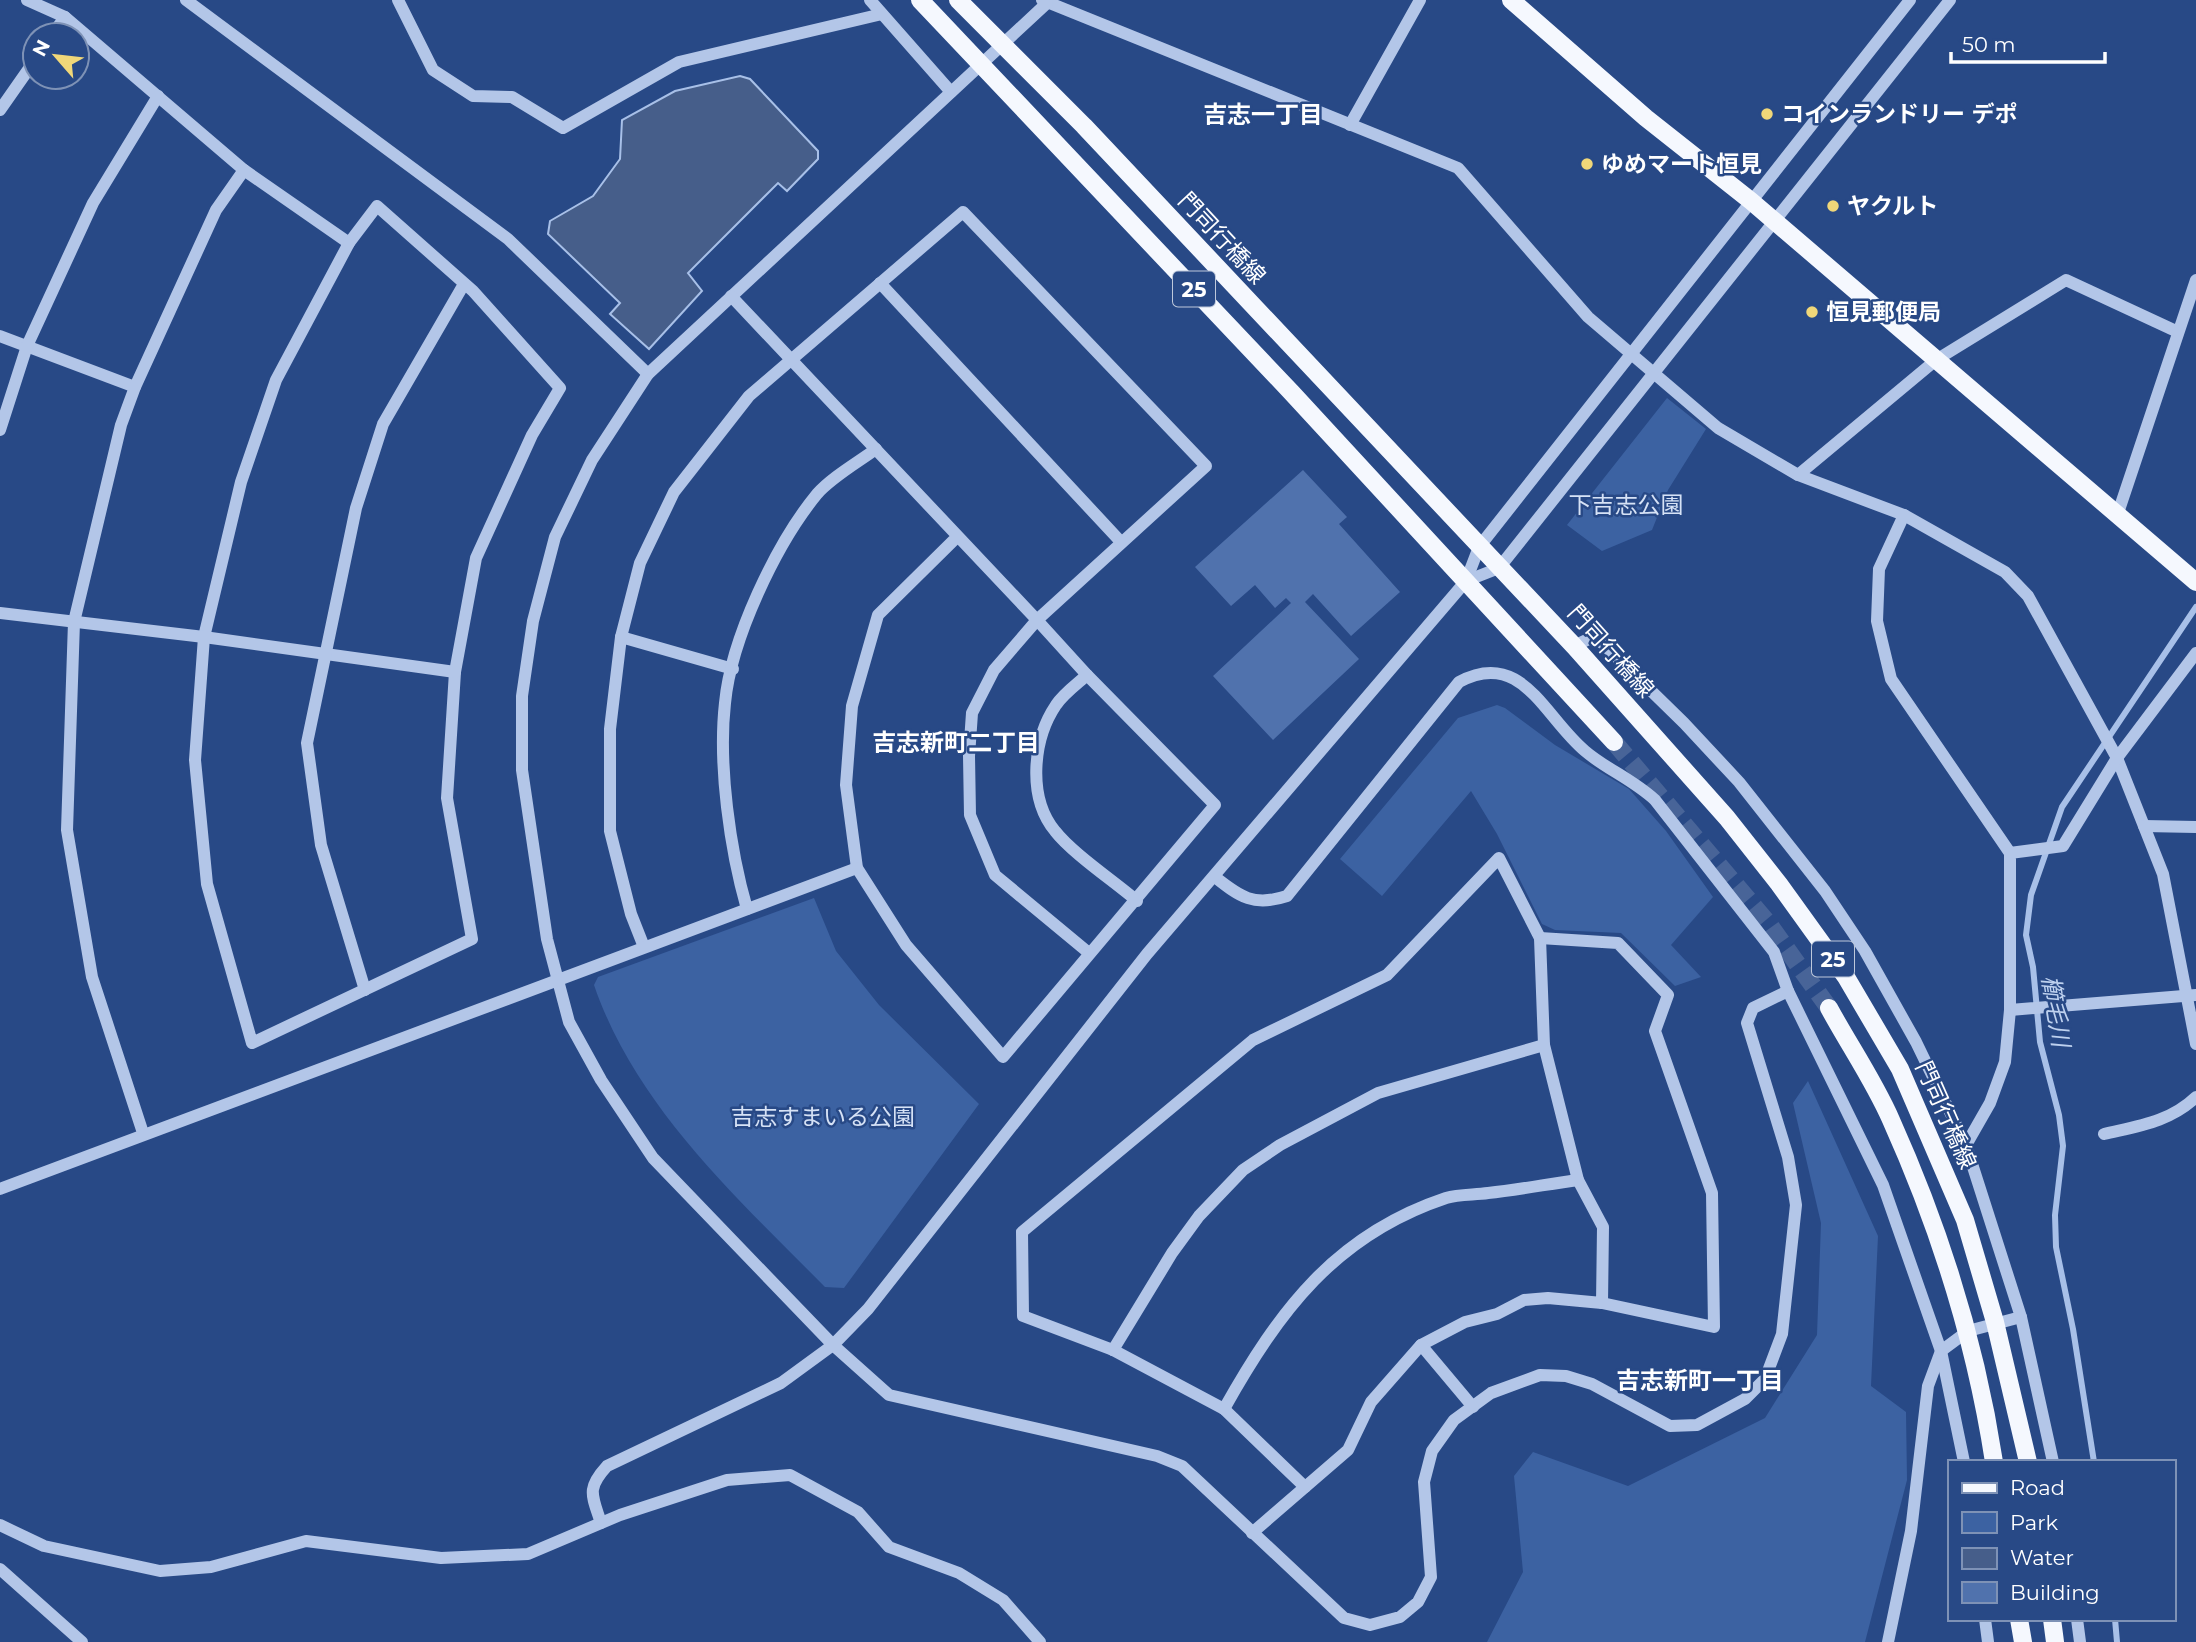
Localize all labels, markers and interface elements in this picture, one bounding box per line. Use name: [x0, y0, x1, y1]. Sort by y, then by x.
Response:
north arrow: [21, 21, 91, 91]
scale bar: [1951, 21, 2105, 65]
text: 50 m: [1962, 32, 2016, 57]
text: N: [28, 36, 55, 60]
district label: 吉志一丁目: [1203, 100, 1323, 129]
place label: コインランドリー デポ: [1781, 100, 2018, 128]
marker: コインランドリー デポ: [1759, 106, 1775, 122]
place label: ゆめマート恒見: [1601, 150, 1762, 178]
marker: ゆめマート恒見: [1579, 156, 1595, 172]
street label: 門司行橋線: [1173, 186, 1271, 290]
place label: ヤクルト: [1847, 192, 1938, 220]
marker: ヤクルト: [1825, 198, 1841, 214]
road number: 25: [1173, 272, 1215, 306]
place label: 恒見郵便局: [1826, 298, 1941, 326]
marker: 恒見郵便局: [1804, 304, 1820, 320]
park label: 下吉志公園: [1569, 491, 1684, 519]
street label: 門司行橋線: [1562, 599, 1660, 703]
district label: 吉志新町二丁目: [872, 728, 1040, 757]
road number: 25: [1812, 942, 1854, 976]
water label: 櫛毛川: [2036, 973, 2076, 1052]
street label: 門司行橋線: [1910, 1057, 1982, 1173]
park label: 吉志すまいる公園: [731, 1103, 915, 1131]
district label: 吉志新町一丁目: [1616, 1366, 1784, 1395]
legend: [1948, 1460, 2175, 1621]
text: Road: [2010, 1475, 2065, 1500]
text: Park: [2010, 1510, 2058, 1535]
text: Water: [2010, 1545, 2074, 1570]
text: Building: [2010, 1580, 2100, 1605]

